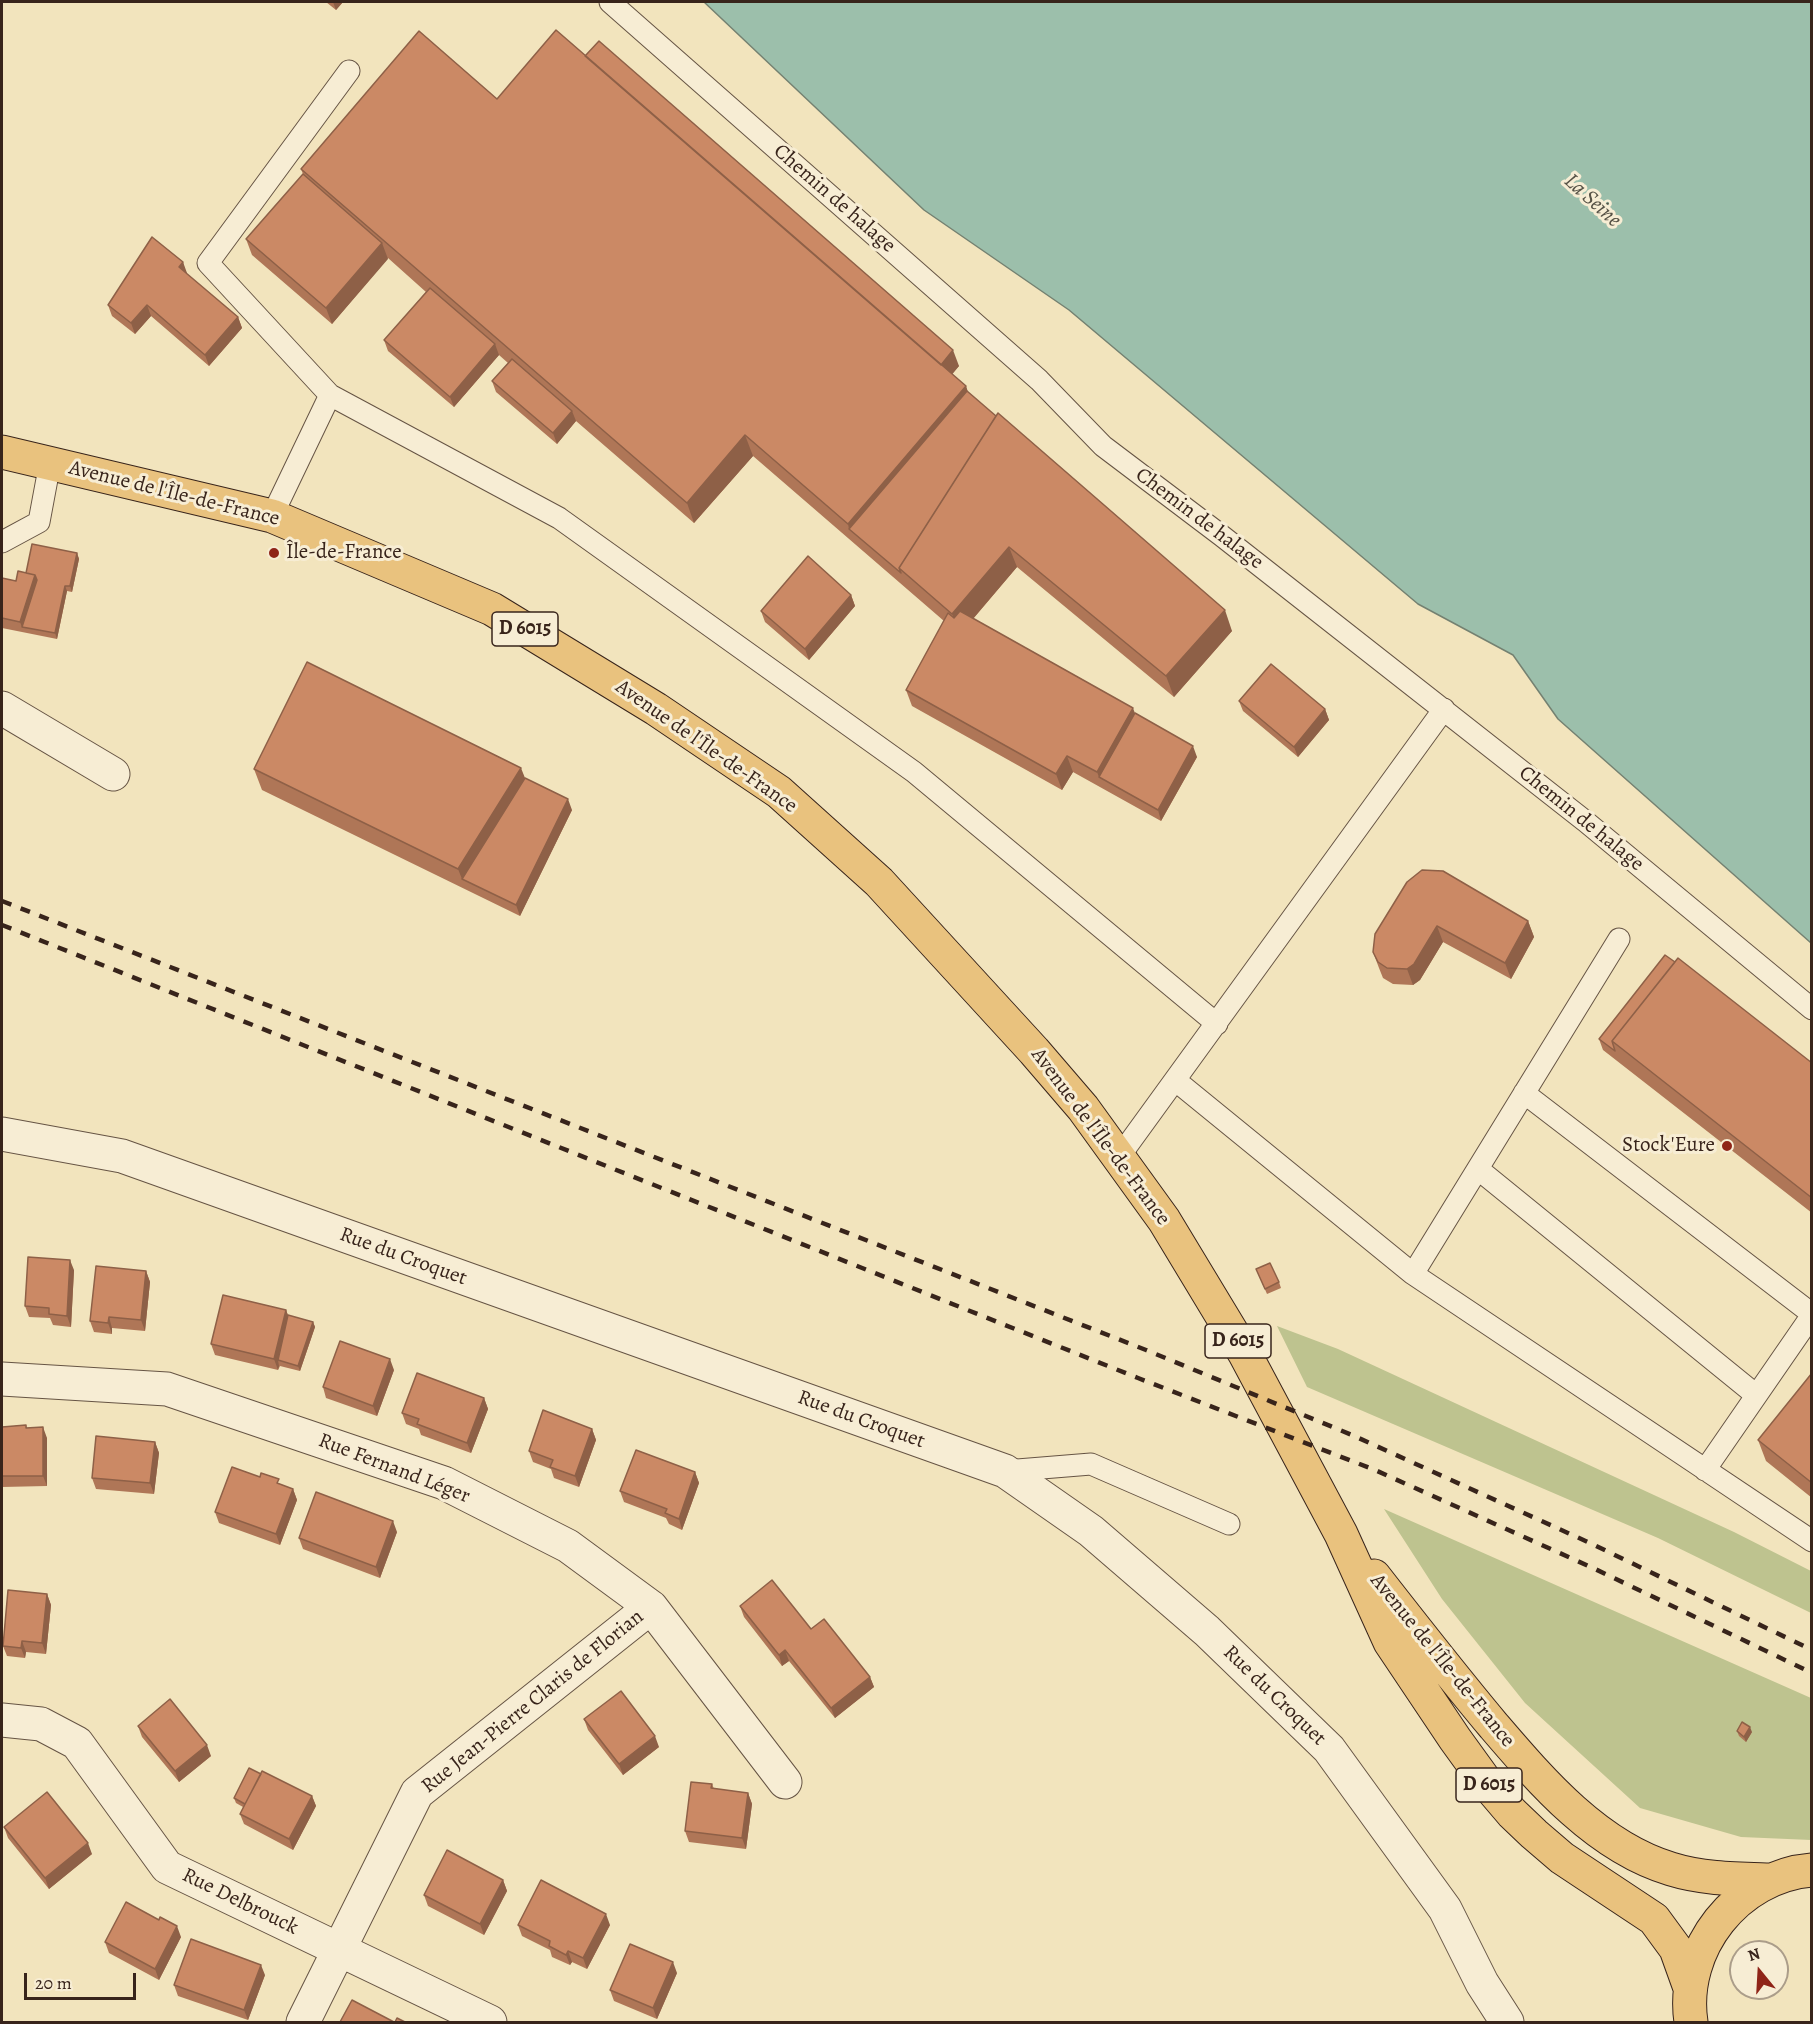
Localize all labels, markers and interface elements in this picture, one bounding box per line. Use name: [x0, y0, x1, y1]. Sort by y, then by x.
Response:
street label: Chemin de halage: [768, 139, 900, 259]
water label: La Seine: [1558, 169, 1626, 233]
street label: Avenue de l'Île-de-France: [66, 456, 282, 532]
street label: Chemin de halage: [1130, 463, 1268, 575]
place label: Île-de-France: [286, 540, 402, 566]
marker: Île-de-France: [267, 546, 281, 560]
road number: D 6015: [492, 612, 558, 646]
street label: Avenue de l'Île-de-France: [610, 675, 802, 819]
street label: Chemin de halage: [1513, 761, 1649, 877]
street label: Avenue de l'Île-de-France: [1025, 1043, 1175, 1231]
place label: Stock'Eure: [1622, 1133, 1715, 1159]
marker: Stock'Eure: [1720, 1139, 1734, 1153]
street label: Rue du Croquet: [336, 1222, 470, 1292]
road number: D 6015: [1205, 1324, 1271, 1358]
street label: Rue du Croquet: [794, 1385, 928, 1455]
street label: Rue Fernand Léger: [315, 1428, 473, 1510]
street label: Avenue de l'Île-de-France: [1364, 1569, 1520, 1753]
street label: Rue Jean-Pierre Claris de Florian: [417, 1605, 649, 1799]
street label: Rue du Croquet: [1217, 1641, 1331, 1751]
road number: D 6015: [1456, 1768, 1522, 1802]
street label: Rue Delbrouck: [178, 1863, 302, 1941]
north arrow: [1729, 1940, 1789, 2000]
text: N: [1745, 1943, 1763, 1967]
scale bar: [27, 1961, 140, 1999]
text: 20 m: [35, 1971, 72, 1995]

